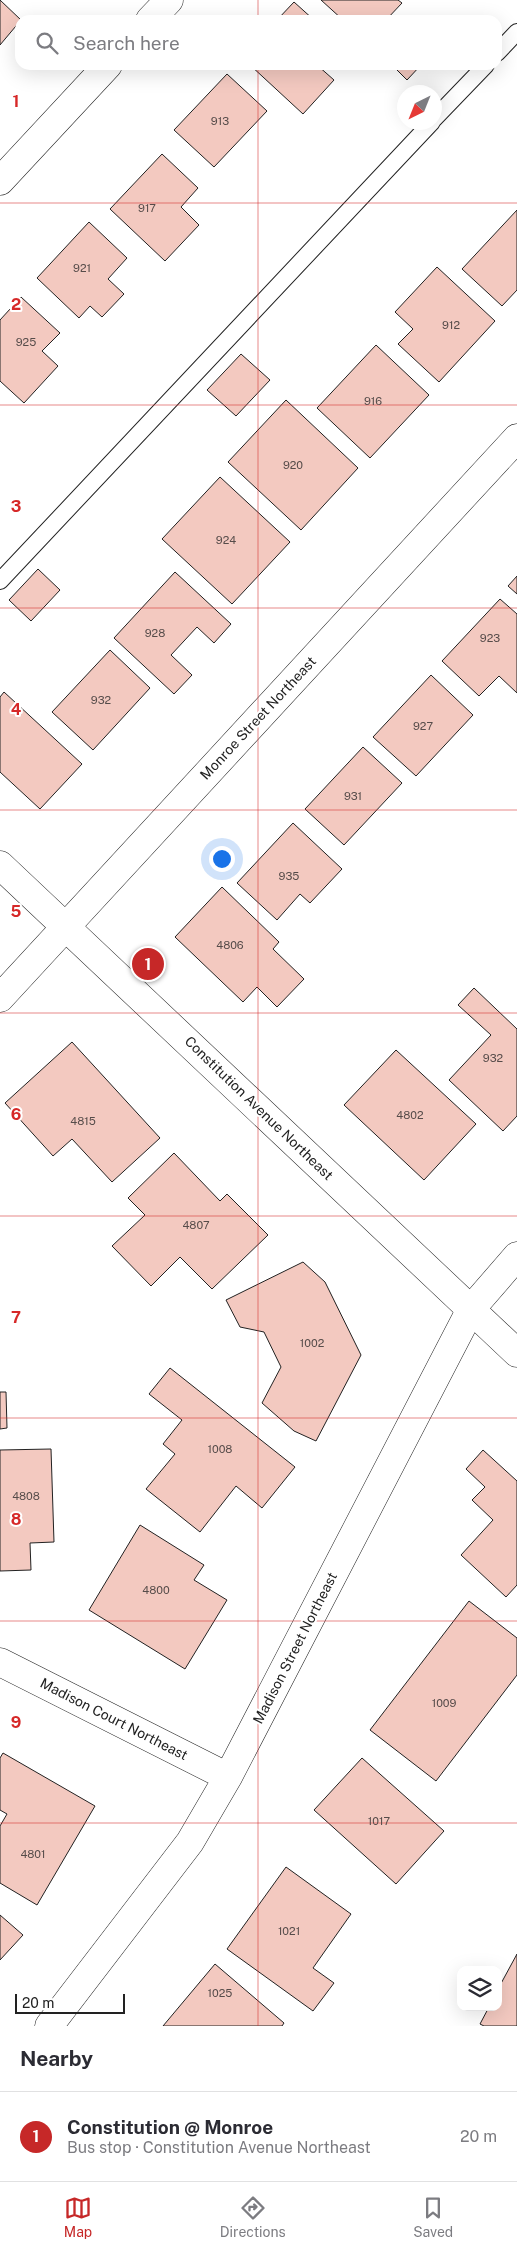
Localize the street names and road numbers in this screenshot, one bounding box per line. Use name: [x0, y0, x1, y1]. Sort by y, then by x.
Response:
street label: Monroe Street Northeast: [197, 653, 319, 783]
street label: Constitution Avenue Northeast: [182, 1033, 336, 1183]
street label: Madison Street Northeast: [250, 1570, 340, 1726]
street label: Madison Court Northeast: [38, 1675, 190, 1763]

